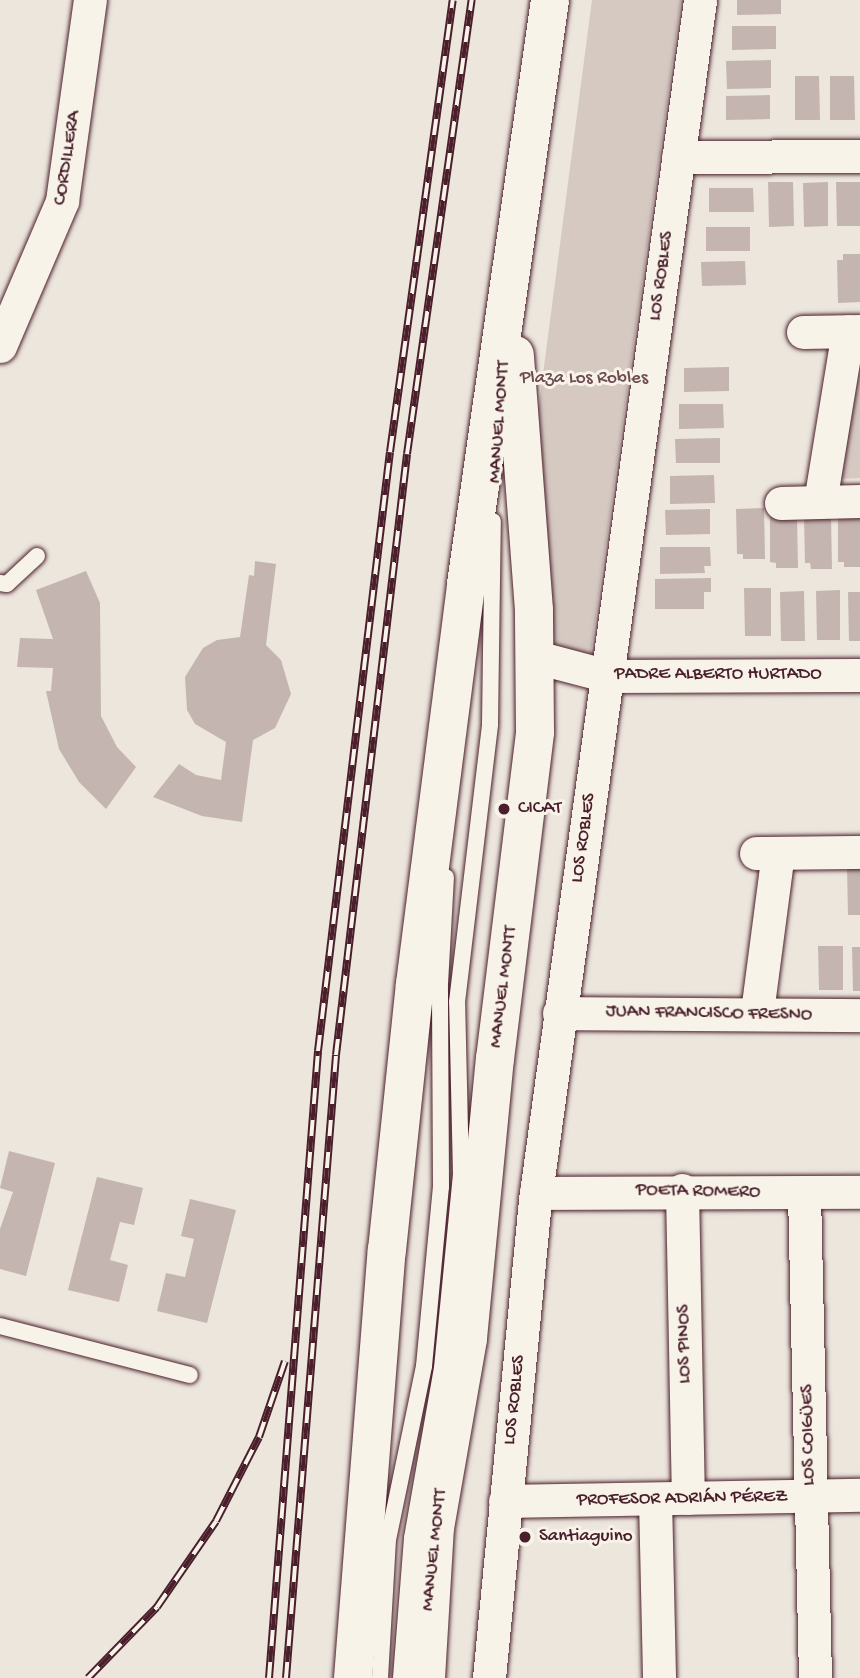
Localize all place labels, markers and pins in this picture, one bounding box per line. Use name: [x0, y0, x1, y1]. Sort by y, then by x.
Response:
place label: CICAT: [518, 798, 562, 820]
marker: CICAT: [496, 801, 512, 817]
place label: Santiaguino: [539, 1526, 633, 1548]
marker: Santiaguino: [517, 1529, 533, 1545]

